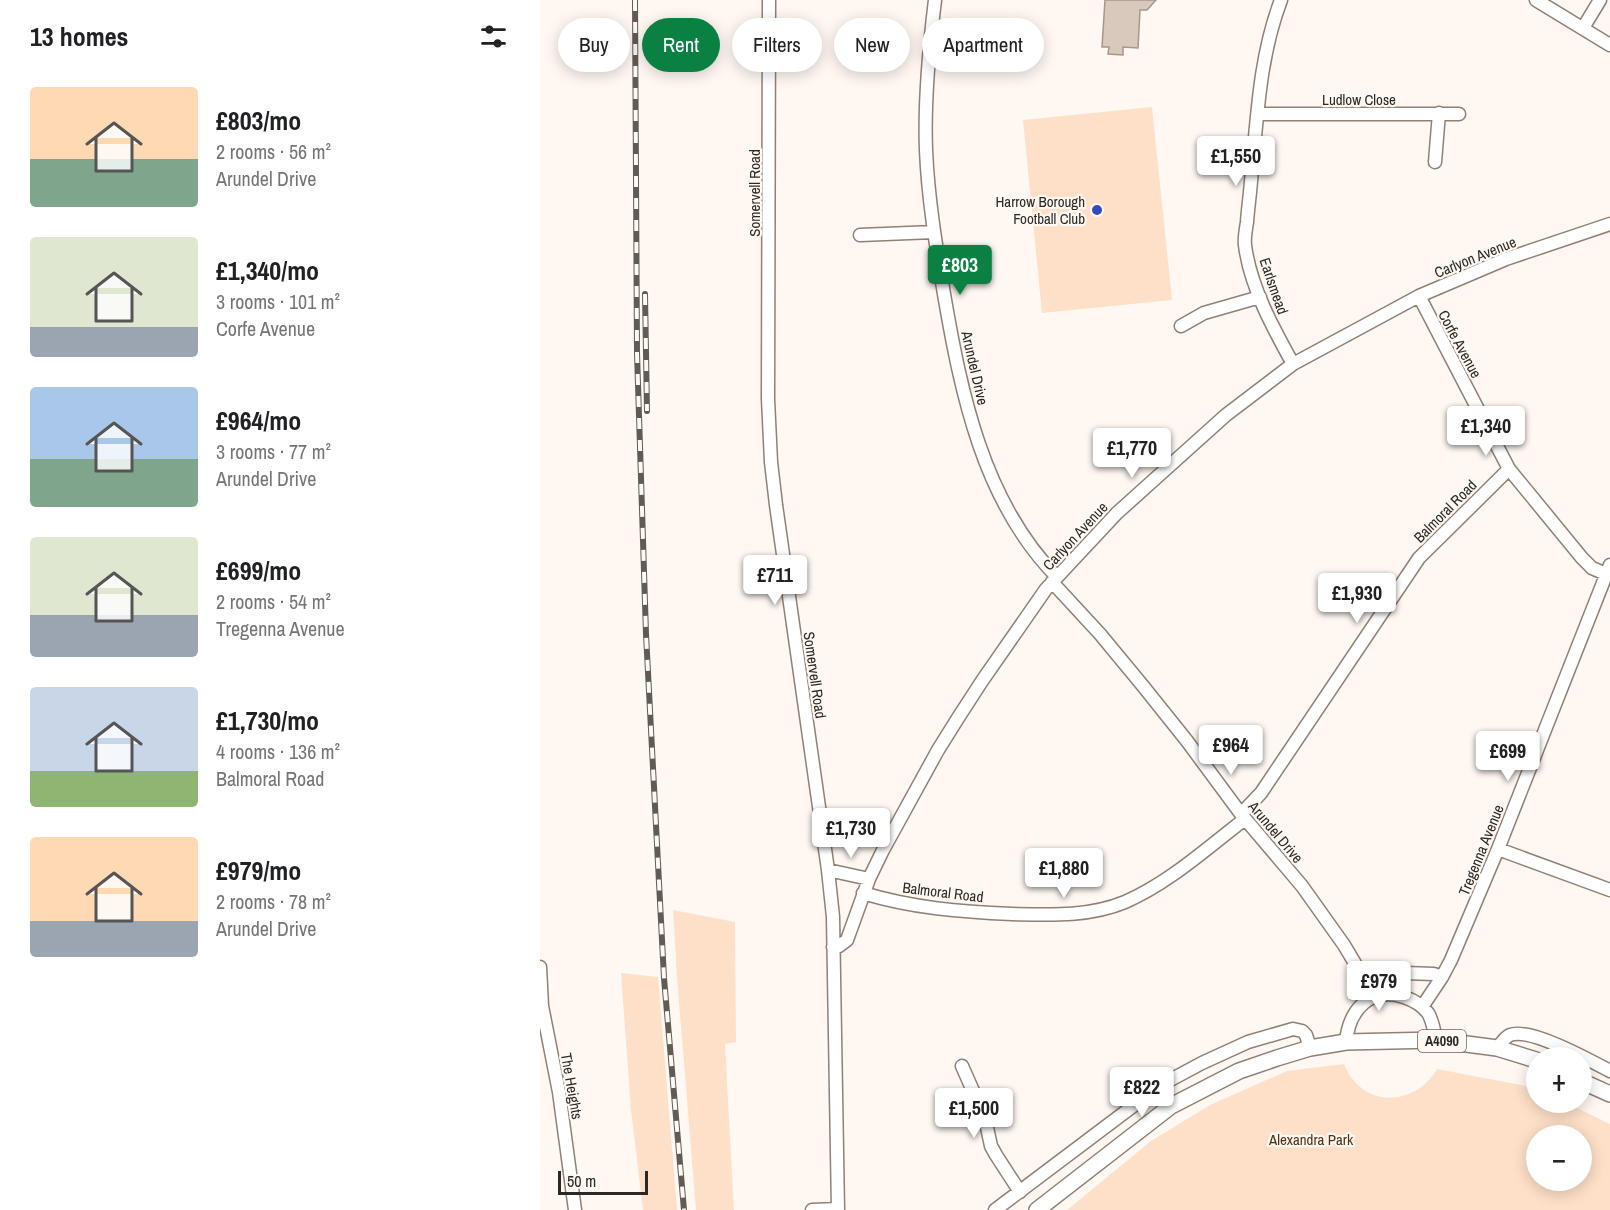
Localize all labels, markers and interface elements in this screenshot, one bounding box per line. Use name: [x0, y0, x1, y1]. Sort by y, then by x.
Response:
chip: Buy: [558, 18, 630, 72]
chip: Rent: [642, 18, 720, 72]
chip: Filters: [732, 18, 822, 72]
chip: New: [834, 18, 910, 72]
chip: Apartment: [922, 18, 1044, 72]
text: 13 homes: [30, 19, 128, 54]
icon: filters: [477, 20, 510, 53]
street label: Ludlow Close: [1322, 89, 1396, 110]
text: £803/mo: [216, 103, 301, 138]
icon: home: [78, 111, 150, 183]
pin: £1,550: [1187, 136, 1285, 187]
text: 2 rooms · 56 m²: [216, 138, 331, 165]
text: £1,550: [1211, 142, 1261, 169]
street label: Somervell Road: [744, 149, 765, 237]
text: Arundel Drive: [216, 165, 316, 192]
place label: Harrow Borough Football Club: [995, 191, 1085, 229]
marker: Harrow Borough Football Club: [1090, 203, 1104, 217]
street label: Carlyon Avenue: [1431, 231, 1519, 283]
pin: £803: [924, 245, 996, 296]
text: £803: [942, 251, 978, 278]
text: £1,340/mo: [216, 253, 319, 288]
street label: Earlsmead: [1255, 255, 1293, 317]
icon: home: [78, 261, 150, 333]
text: 3 rooms · 101 m²: [216, 288, 340, 315]
street label: Corfe Avenue: [1433, 306, 1487, 382]
text: Corfe Avenue: [216, 315, 315, 342]
street label: Arundel Drive: [956, 328, 994, 407]
text: £964/mo: [216, 403, 301, 438]
pin: £1,340: [1437, 406, 1535, 457]
icon: home: [78, 411, 150, 483]
text: £1,340: [1461, 412, 1511, 439]
pin: £1,770: [1083, 428, 1181, 479]
text: £1,770: [1107, 434, 1157, 461]
text: 3 rooms · 77 m²: [216, 438, 331, 465]
text: Arundel Drive: [216, 465, 316, 492]
street label: Balmoral Road: [1409, 475, 1481, 547]
street label: Carlyon Avenue: [1038, 497, 1112, 575]
text: £699/mo: [216, 553, 301, 588]
pin: £711: [739, 555, 811, 606]
icon: home: [78, 561, 150, 633]
text: £711: [757, 561, 793, 588]
pin: £1,930: [1308, 573, 1406, 624]
text: £1,930: [1332, 579, 1382, 606]
text: 2 rooms · 54 m²: [216, 588, 331, 615]
text: Tregenna Avenue: [216, 615, 345, 642]
street label: Somervell Road: [799, 630, 831, 720]
text: £1,730/mo: [216, 703, 319, 738]
icon: home: [78, 711, 150, 783]
pin: £964: [1195, 725, 1267, 776]
text: £964: [1213, 731, 1249, 758]
pin: £699: [1472, 731, 1544, 782]
text: £699: [1490, 737, 1526, 764]
text: 4 rooms · 136 m²: [216, 738, 340, 765]
text: Balmoral Road: [216, 765, 324, 792]
street label: Arundel Drive: [1243, 796, 1308, 868]
street label: Tregenna Avenue: [1453, 801, 1509, 899]
pin: £1,730: [802, 808, 900, 859]
text: £1,730: [826, 814, 876, 841]
pin: £1,880: [1015, 848, 1113, 899]
text: £979/mo: [216, 853, 301, 888]
text: £1,880: [1039, 854, 1089, 881]
icon: home: [78, 861, 150, 933]
street label: Balmoral Road: [901, 877, 985, 907]
text: 2 rooms · 78 m²: [216, 888, 331, 915]
text: Arundel Drive: [216, 915, 316, 942]
pin: £979: [1343, 961, 1415, 1012]
text: £979: [1361, 967, 1397, 994]
road number: A4090: [1418, 1030, 1466, 1052]
map controls: [1526, 1047, 1592, 1191]
button: +: [1526, 1047, 1592, 1113]
street label: The Heights: [556, 1051, 588, 1121]
pin: £822: [1106, 1067, 1178, 1118]
text: £822: [1124, 1073, 1160, 1100]
pin: £1,500: [925, 1088, 1023, 1139]
text: £1,500: [949, 1094, 999, 1121]
button: −: [1526, 1125, 1592, 1191]
park label: Alexandra Park: [1268, 1129, 1354, 1150]
scale bar: [558, 1168, 648, 1196]
text: 50 m: [567, 1170, 596, 1192]

